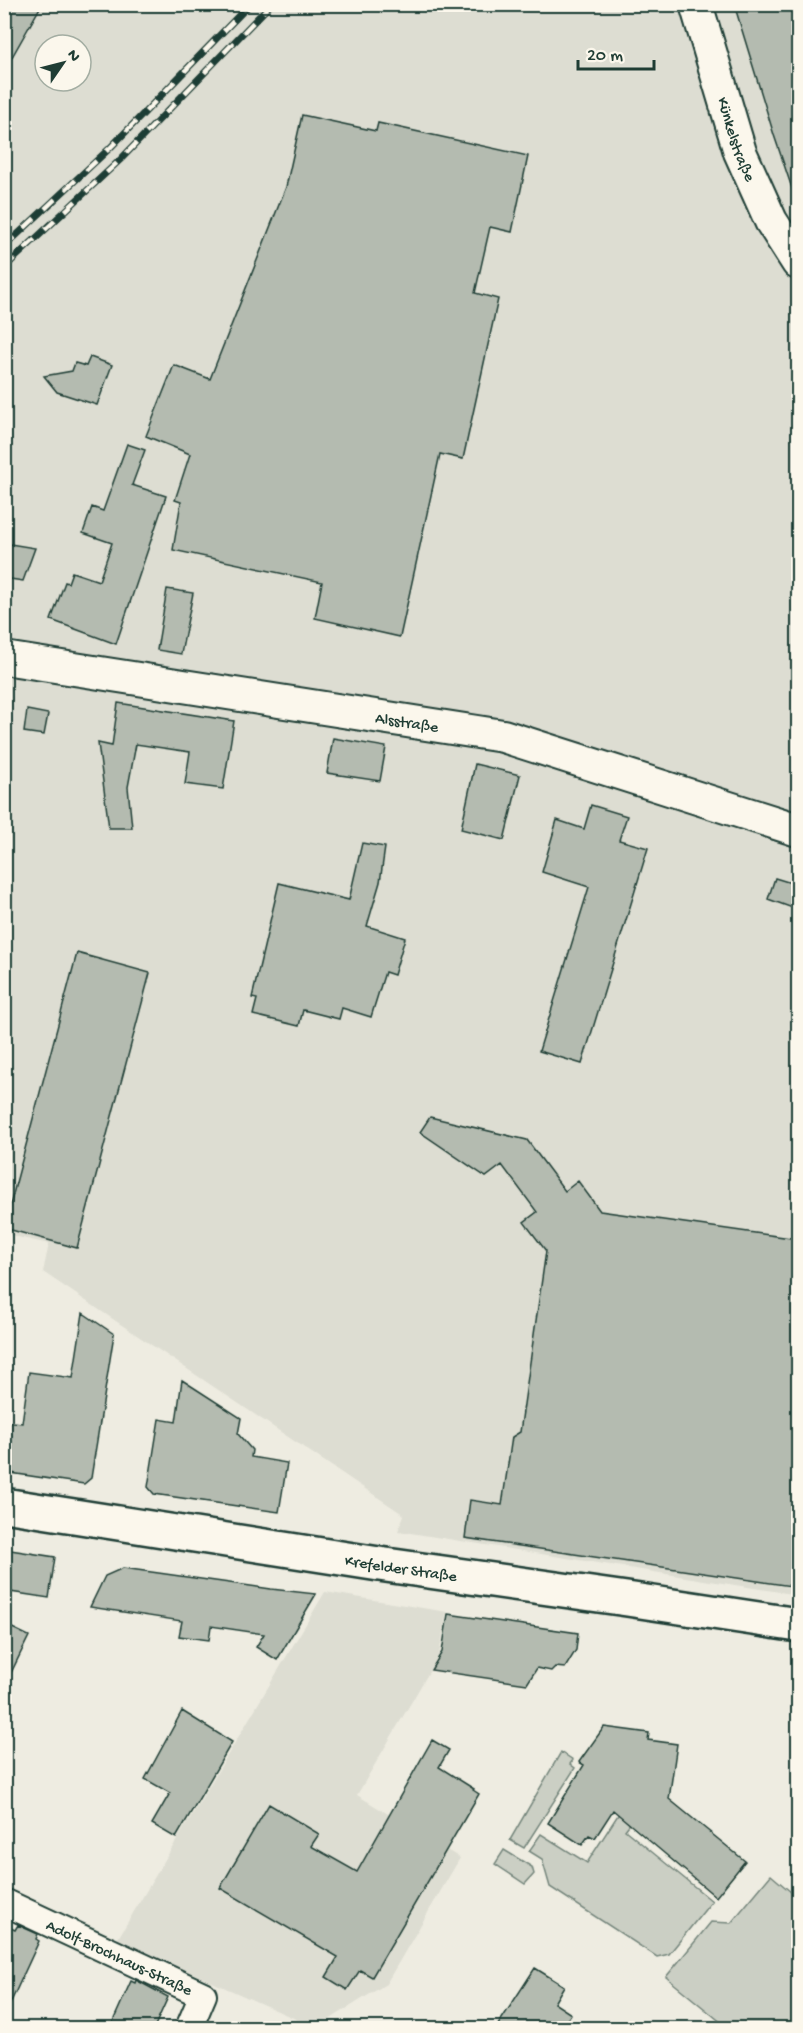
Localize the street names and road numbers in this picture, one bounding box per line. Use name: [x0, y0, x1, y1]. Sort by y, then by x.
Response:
street label: Künkelstraße: [711, 95, 758, 186]
street label: Alsstraße: [374, 710, 440, 739]
street label: Krefelder Straße: [343, 1553, 459, 1588]
street label: Adolf-Brochhaus-Straße: [42, 1917, 195, 2002]

